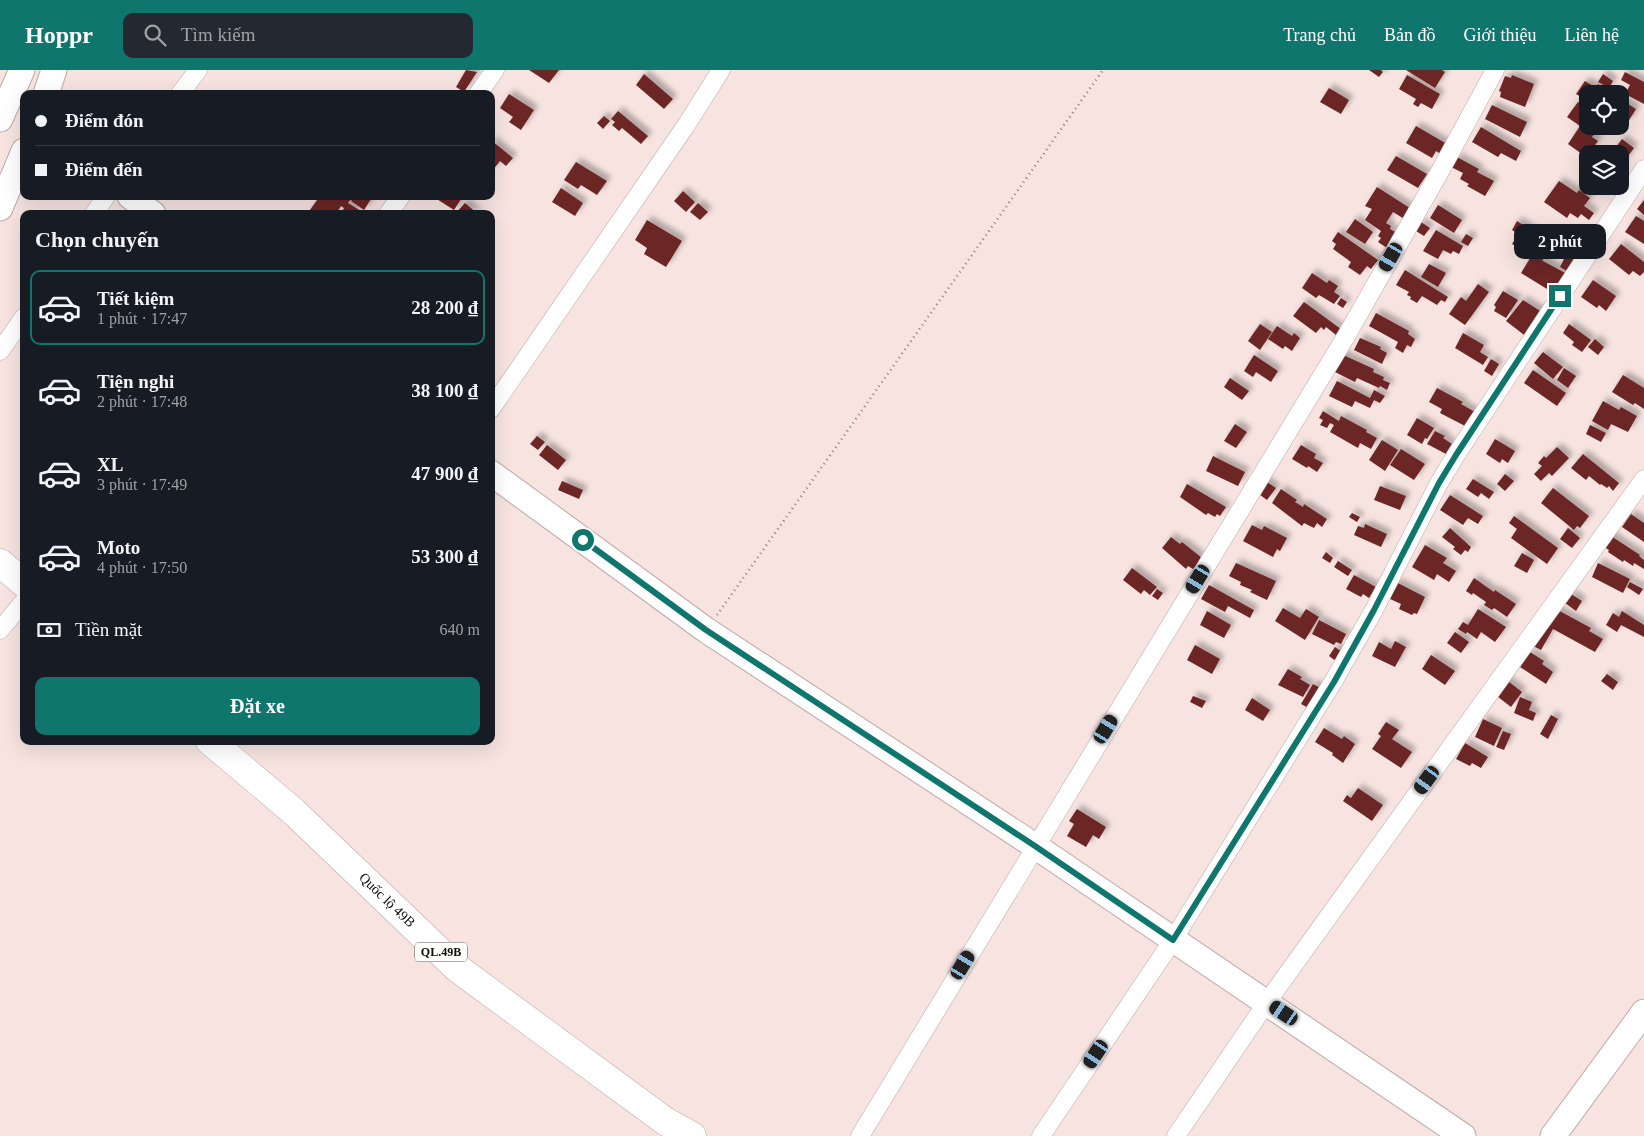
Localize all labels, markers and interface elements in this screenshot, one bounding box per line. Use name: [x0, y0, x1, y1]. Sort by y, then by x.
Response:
search box: [123, 13, 473, 58]
icon: search: [141, 21, 169, 49]
text: Hoppr: [25, 22, 93, 48]
text: Tìm kiếm: [181, 24, 255, 45]
text: Trang chủ: [1283, 25, 1356, 45]
text: Bản đồ: [1384, 25, 1436, 45]
text: Giới thiệu: [1464, 25, 1537, 45]
text: Liên hệ: [1565, 25, 1619, 45]
map controls: [1579, 85, 1629, 195]
button: locate: [1579, 85, 1629, 135]
text: Điểm đón: [65, 110, 144, 131]
button: layers: [1579, 145, 1629, 195]
text: Điểm đến: [65, 159, 143, 180]
callout: 2 phút: [1514, 224, 1606, 258]
text: Chọn chuyến: [35, 227, 159, 252]
text: 2 phút: [1538, 233, 1582, 250]
car: [1377, 240, 1404, 274]
icon: car: [37, 285, 82, 330]
route end: [1549, 285, 1571, 307]
text: Tiết kiệm: [97, 288, 174, 309]
text: 28 200 ₫: [411, 297, 478, 318]
text: 1 phút · 17:47: [97, 310, 187, 327]
icon: car: [37, 368, 82, 413]
text: Tiện nghi: [97, 371, 174, 392]
text: 38 100 ₫: [411, 380, 478, 401]
text: 2 phút · 17:48: [97, 393, 187, 410]
icon: car: [37, 451, 82, 496]
text: XL: [97, 454, 123, 475]
text: 47 900 ₫: [411, 463, 478, 484]
text: 3 phút · 17:49: [97, 476, 187, 493]
route start: [572, 529, 594, 551]
icon: car: [37, 534, 82, 579]
text: Moto: [97, 537, 140, 558]
text: 53 300 ₫: [411, 546, 478, 567]
text: 4 phút · 17:50: [97, 559, 187, 576]
car: [1183, 562, 1212, 596]
icon: cash: [35, 616, 63, 644]
text: Tiền mặt: [75, 619, 142, 640]
text: 640 m: [440, 621, 480, 638]
button: Đặt xe: [35, 677, 480, 735]
car: [1091, 712, 1120, 746]
car: [1412, 763, 1441, 797]
street label: Quốc lộ 49B: [356, 870, 418, 930]
road number: QL.49B: [415, 942, 467, 962]
car: [948, 948, 977, 982]
car: [1267, 998, 1300, 1028]
car: [1081, 1037, 1110, 1071]

